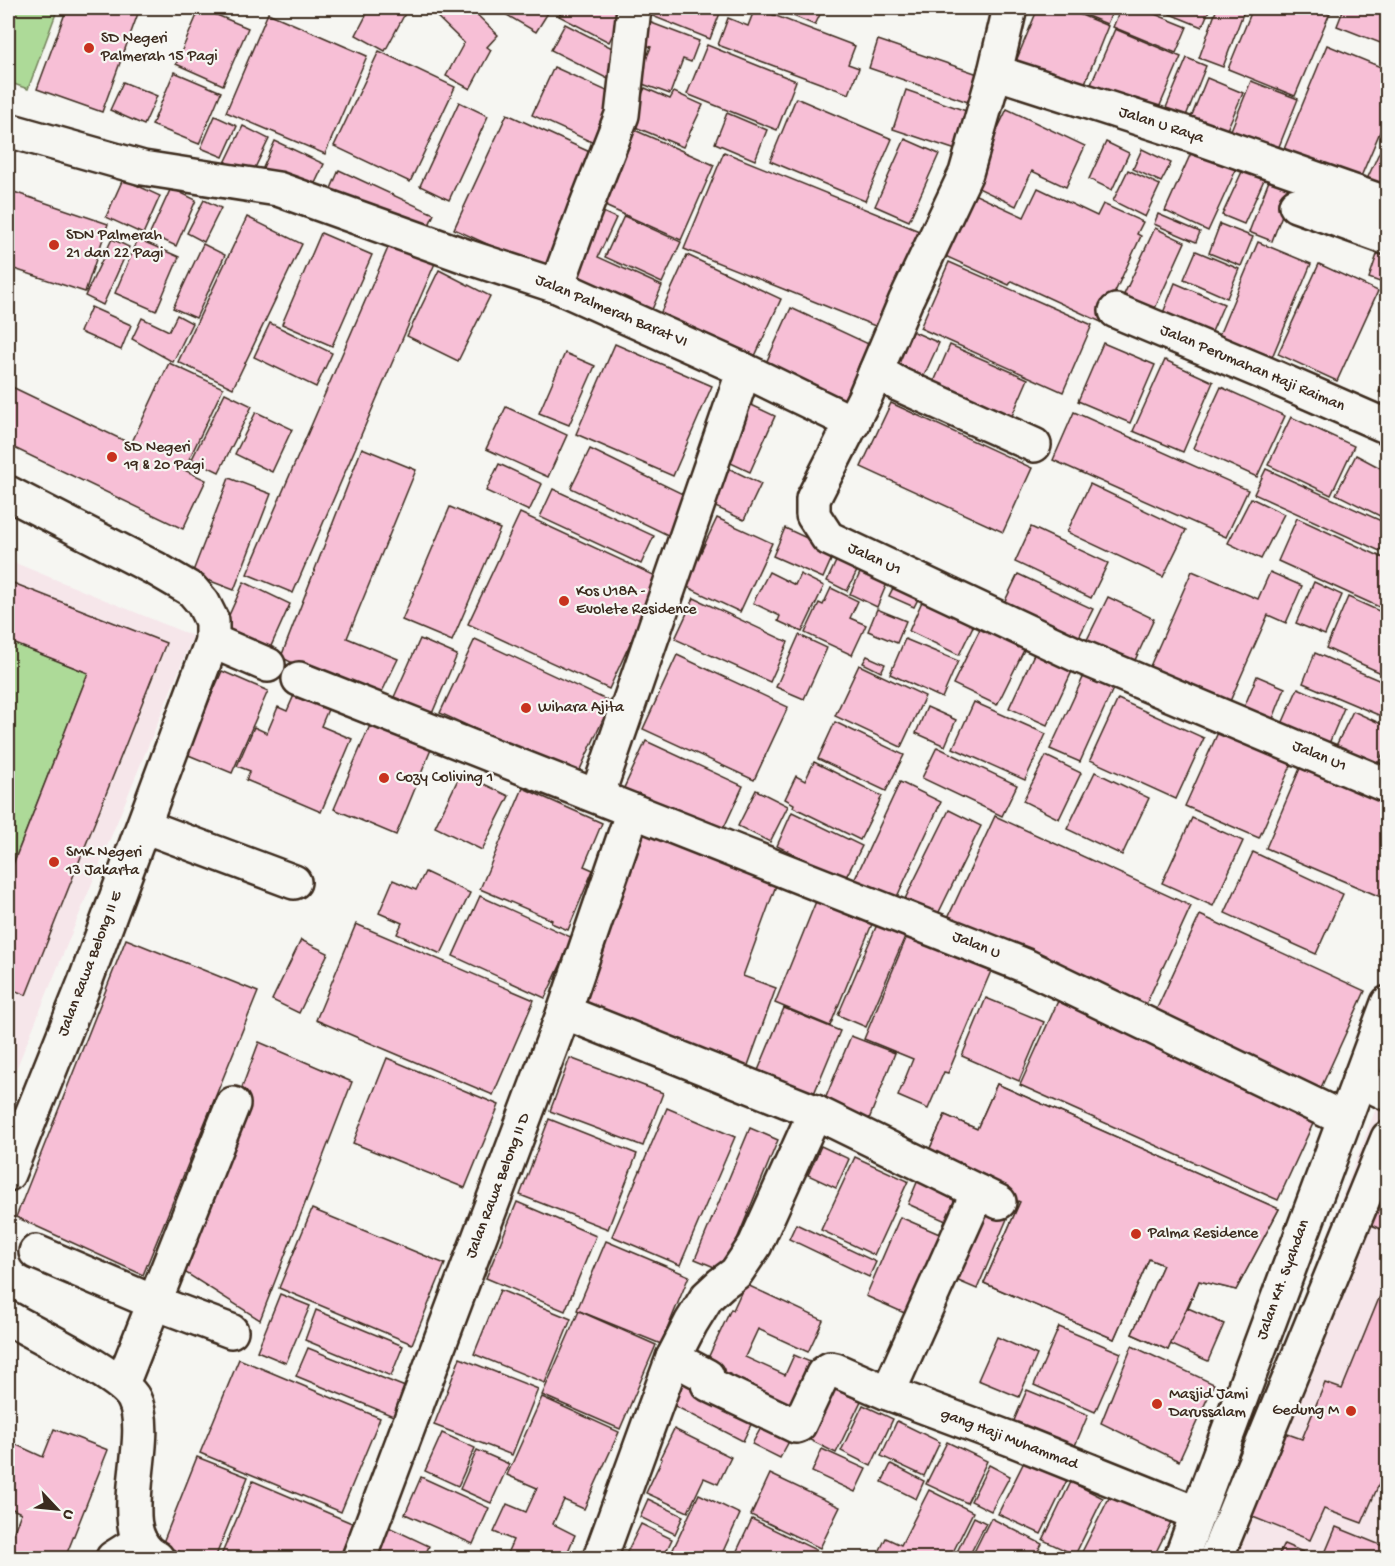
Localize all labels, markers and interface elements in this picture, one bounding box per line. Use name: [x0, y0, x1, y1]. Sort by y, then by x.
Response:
place label: SD Negeri Palmerah 15 Pagi: [100, 30, 218, 67]
marker: SD Negeri Palmerah 15 Pagi: [82, 41, 96, 55]
street label: Jalan U Raya: [1116, 103, 1207, 149]
place label: SDN Palmerah 21 dan 22 Pagi: [66, 227, 164, 264]
marker: SDN Palmerah 21 dan 22 Pagi: [47, 238, 61, 252]
street label: Jalan Palmerah Barat VI: [532, 271, 690, 353]
street label: Jalan Perumahan Haji Raiman: [1157, 321, 1348, 417]
place label: SD Negeri 19 & 20 Pagi: [123, 439, 204, 476]
marker: SD Negeri 19 & 20 Pagi: [105, 450, 119, 464]
street label: Jalan U1: [844, 539, 904, 581]
place label: Kos U18A - Evolete Residence: [576, 583, 697, 620]
marker: Kos U18A - Evolete Residence: [557, 594, 571, 608]
place label: Wihara Ajita: [538, 699, 625, 718]
marker: Wihara Ajita: [519, 701, 533, 715]
street label: Jalan U1: [1289, 737, 1349, 777]
place label: Cozy Coliving 1: [396, 769, 493, 788]
marker: Cozy Coliving 1: [377, 771, 391, 785]
place label: SMK Negeri 13 Jakarta: [65, 844, 142, 881]
marker: SMK Negeri 13 Jakarta: [47, 855, 61, 869]
street label: Jalan Rawa Belong II E: [55, 888, 128, 1039]
street label: Jalan U: [949, 928, 1003, 964]
street label: Jalan Rawa Belong II D: [463, 1110, 536, 1261]
street label: Jalan KH. Syahdan: [1253, 1217, 1315, 1343]
place label: Palma Residence: [1147, 1225, 1259, 1244]
marker: Palma Residence: [1129, 1227, 1143, 1241]
place label: Masjid Jami Darussalam: [1168, 1386, 1248, 1423]
marker: Masjid Jami Darussalam: [1150, 1397, 1164, 1411]
place label: Gedung M: [1272, 1402, 1340, 1421]
marker: Gedung M: [1344, 1404, 1358, 1418]
street label: gang Haji Muhammad: [938, 1405, 1082, 1476]
north arrow: [27, 1479, 87, 1539]
text: U: [56, 1506, 78, 1523]

